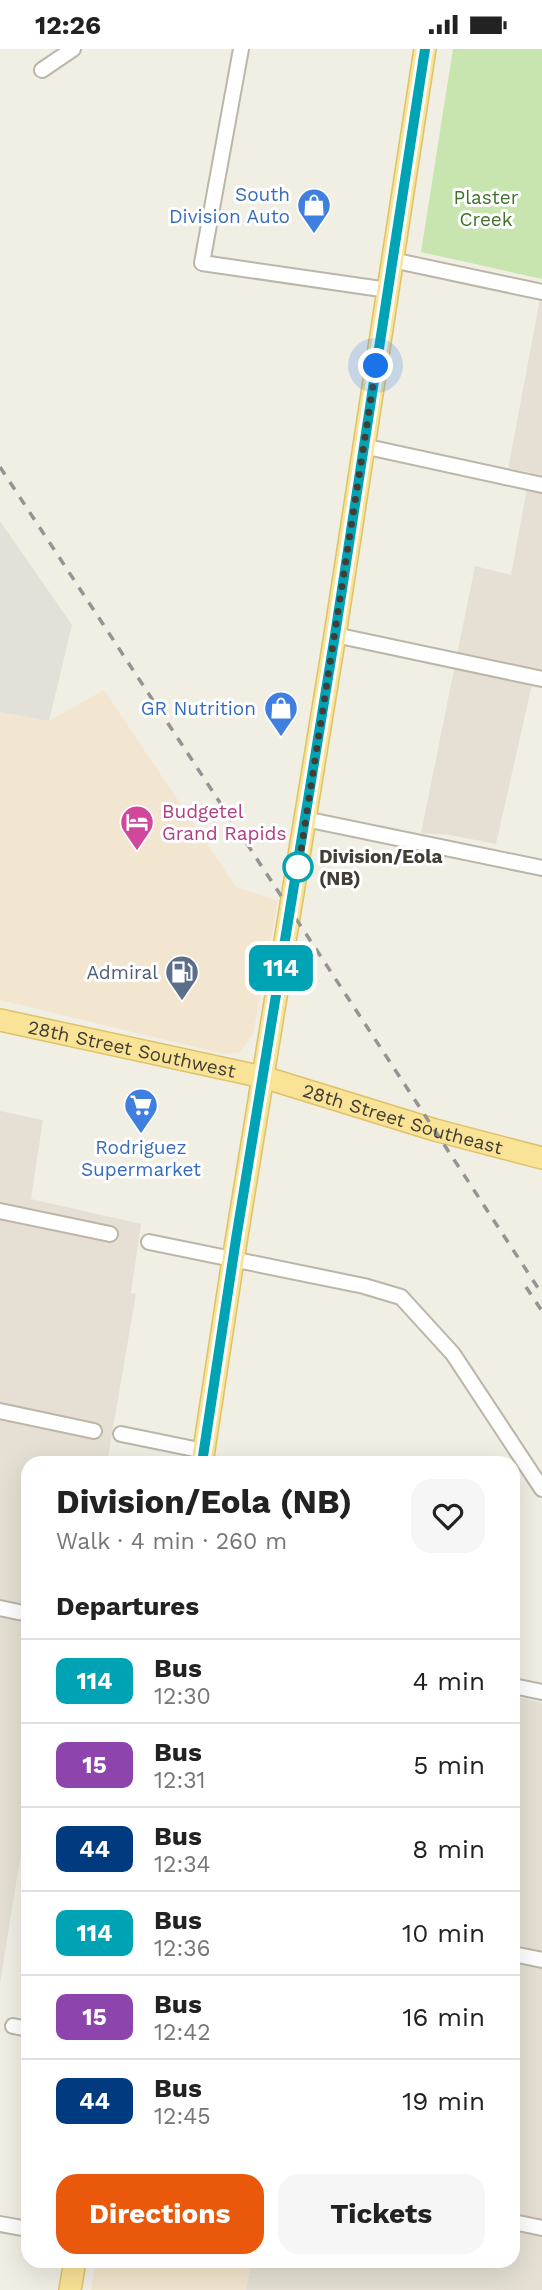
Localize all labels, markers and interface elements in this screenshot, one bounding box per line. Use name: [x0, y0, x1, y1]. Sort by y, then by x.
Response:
text: 12:26: [35, 10, 101, 40]
place label: South Division Auto: [169, 183, 290, 228]
shop icon: South Division Auto: [295, 186, 333, 235]
park label: Plaster Creek: [454, 186, 519, 231]
your location: [358, 348, 393, 383]
shop icon: GR Nutrition: [262, 689, 300, 738]
place label: GR Nutrition: [141, 697, 256, 720]
place label: Budgetel Grand Rapids: [162, 800, 286, 845]
hotel icon: Budgetel Grand Rapids: [118, 803, 156, 852]
place label: Division/Eola (NB): [319, 845, 443, 890]
marker: Division/Eola (NB): [283, 852, 313, 882]
line badge: 114: [241, 945, 321, 991]
fuel station icon: Admiral: [163, 953, 201, 1002]
text: 114: [263, 954, 299, 982]
place label: Admiral: [87, 961, 158, 984]
street label: 28th Street Southwest: [26, 1015, 238, 1082]
street label: 28th Street Southeast: [300, 1078, 505, 1159]
supermarket icon: Rodriguez Supermarket: [122, 1086, 160, 1135]
place label: Rodriguez Supermarket: [81, 1136, 201, 1181]
button: heart: [411, 1479, 485, 1553]
text: Division/Eola (NB): [56, 1482, 352, 1521]
text: Walk · 4 min · 260 m: [56, 1528, 287, 1555]
text: Departures: [56, 1591, 199, 1621]
text: Bus: [154, 1653, 202, 1683]
text: 4 min: [412, 1666, 485, 1696]
text: 114: [76, 1667, 113, 1695]
text: 12:30: [154, 1683, 211, 1710]
text: Bus: [154, 1737, 202, 1767]
text: 5 min: [413, 1750, 485, 1780]
text: 15: [82, 1751, 107, 1779]
text: 12:31: [154, 1767, 206, 1794]
text: Bus: [154, 1821, 202, 1851]
text: 8 min: [412, 1834, 485, 1864]
text: 44: [79, 1835, 110, 1863]
text: 12:34: [154, 1851, 211, 1878]
text: Bus: [154, 1905, 202, 1935]
text: 10 min: [402, 1918, 485, 1948]
text: 114: [76, 1919, 113, 1947]
text: 12:36: [154, 1935, 211, 1962]
text: Bus: [154, 1989, 202, 2019]
text: 16 min: [402, 2002, 485, 2032]
text: 15: [82, 2003, 107, 2031]
text: 12:42: [154, 2019, 211, 2046]
text: Bus: [154, 2073, 202, 2103]
text: 19 min: [402, 2086, 485, 2116]
text: 44: [79, 2087, 110, 2115]
text: 12:45: [154, 2103, 211, 2130]
button: Directions: [56, 2174, 264, 2254]
button: Tickets: [278, 2174, 485, 2254]

